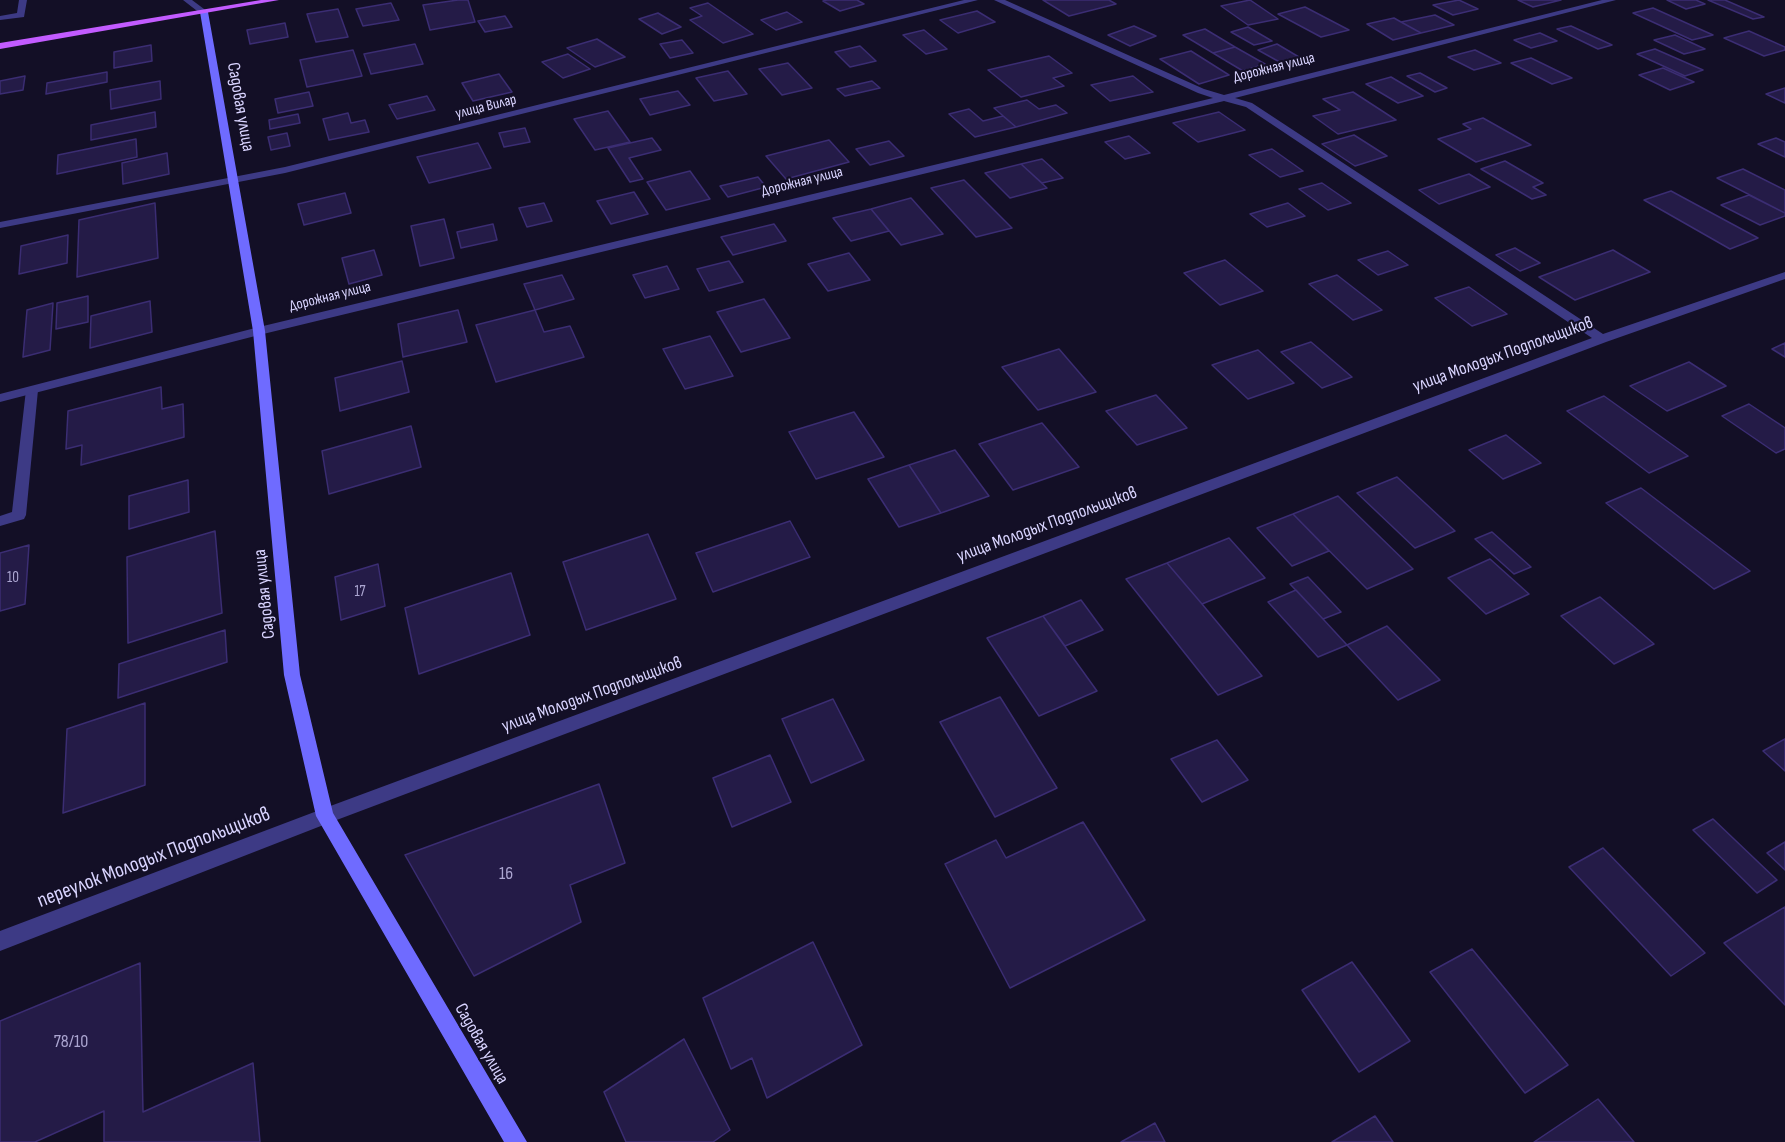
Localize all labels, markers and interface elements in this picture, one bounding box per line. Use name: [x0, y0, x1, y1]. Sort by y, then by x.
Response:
street label: Дорожная улица: [1231, 49, 1317, 87]
street label: Садовая улица: [222, 61, 258, 153]
street label: улица Вилар: [454, 91, 518, 123]
street label: Дорожная улица: [759, 163, 845, 201]
street label: Дорожная улица: [287, 278, 373, 316]
street label: улица Молодых Подпольщиков: [1410, 312, 1596, 398]
street label: улица Молодых Подпольщиков: [954, 482, 1140, 568]
street label: Садовая улица: [250, 548, 280, 640]
house number: 10: [7, 569, 19, 587]
house number: 17: [354, 583, 366, 601]
street label: улица Молодых Подпольщиков: [499, 652, 685, 738]
street label: переулок Молодых Подпольщиков: [34, 802, 274, 914]
house number: 16: [499, 863, 513, 885]
street label: Садовая улица: [449, 1000, 513, 1088]
house number: 78/10: [54, 1031, 88, 1053]

